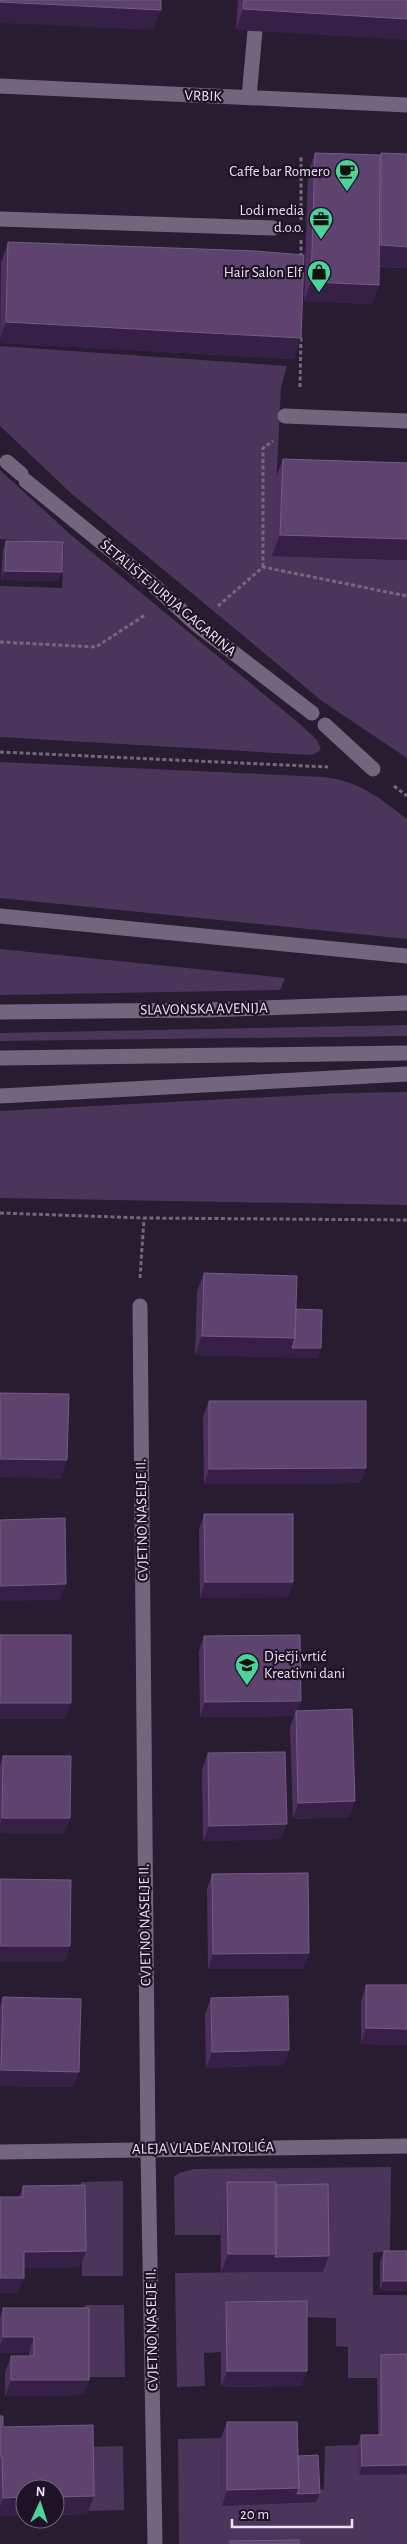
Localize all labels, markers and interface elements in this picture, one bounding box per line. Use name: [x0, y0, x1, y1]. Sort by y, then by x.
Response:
street label: VRBIK: [184, 88, 223, 104]
cafe icon: Caffe bar Romero: [334, 158, 360, 192]
place label: Caffe bar Romero: [229, 164, 330, 179]
place label: Lodi media d.o.o.: [239, 203, 304, 235]
office icon: Lodi media d.o.o.: [308, 206, 334, 240]
shop icon: Hair Salon Elf: [306, 259, 332, 293]
place label: Hair Salon Elf: [224, 265, 303, 280]
street label: ŠETALIŠTE JURIJA GAGARINA: [97, 536, 240, 659]
street label: SLAVONSKA AVENIJA: [140, 1000, 268, 1018]
street label: CVJETNO NASELJE II.: [133, 1459, 151, 1581]
place label: Dječji vrtić Kreativni dani: [264, 1649, 345, 1681]
school or university icon: Dječji vrtić Kreativni dani: [234, 1652, 260, 1686]
street label: CVJETNO NASELJE II.: [136, 1864, 154, 1986]
street label: ALEJA VLADE ANTOLIĆA: [132, 2137, 275, 2157]
street label: CVJETNO NASELJE II.: [143, 2269, 161, 2391]
north arrow: [15, 2479, 65, 2529]
text: N: [35, 2485, 46, 2499]
scale bar: [232, 2496, 352, 2528]
text: 20 m: [240, 2507, 269, 2522]

